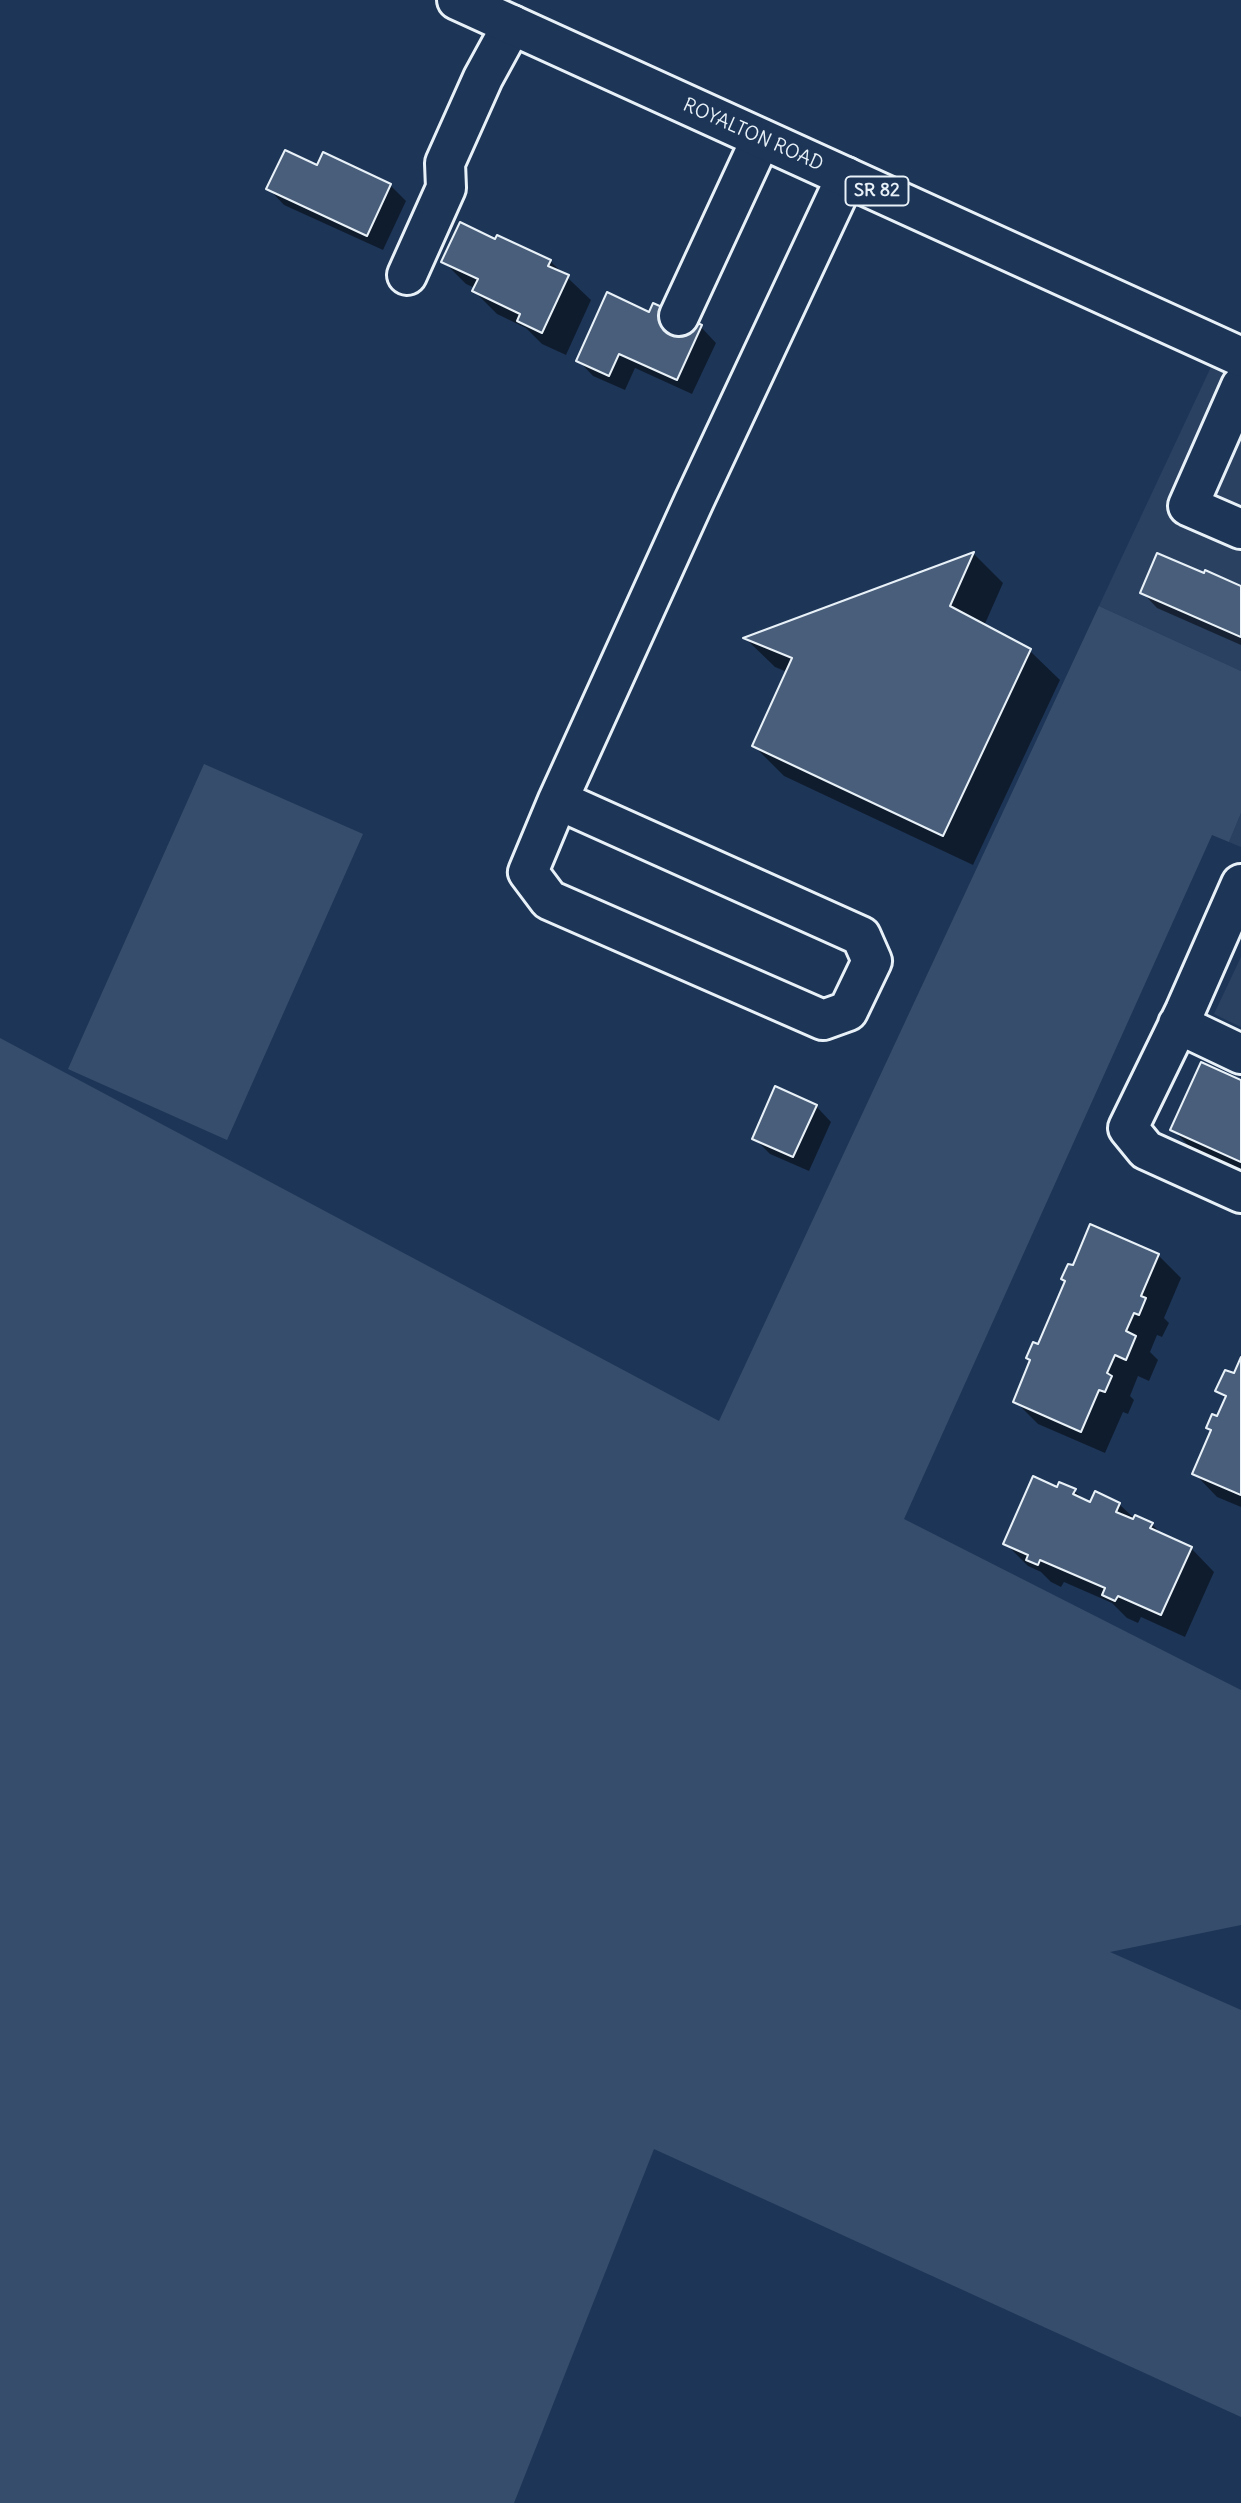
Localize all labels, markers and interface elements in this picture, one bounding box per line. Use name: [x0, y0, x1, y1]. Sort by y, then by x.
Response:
street label: ROYALTON ROAD: [679, 94, 827, 176]
road number: SR 82: [846, 176, 908, 206]

